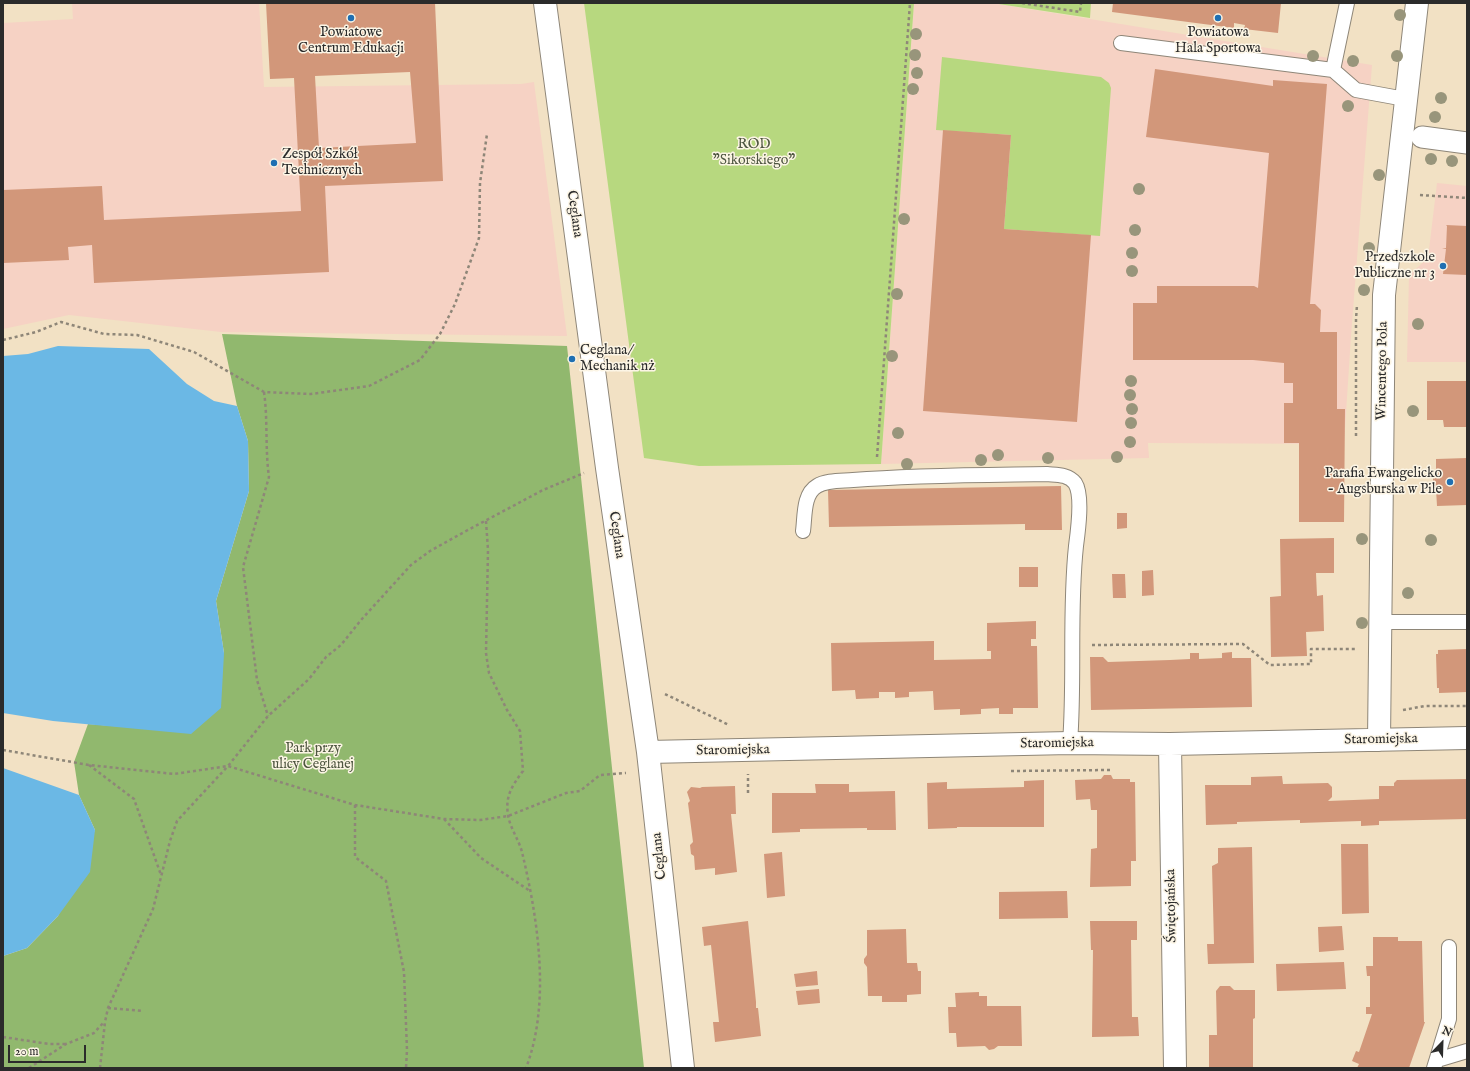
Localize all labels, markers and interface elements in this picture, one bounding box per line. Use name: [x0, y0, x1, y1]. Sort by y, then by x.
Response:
marker: Powiatowe Centrum Edukacji: [346, 13, 356, 23]
marker: Powiatowa Hala Sportowa: [1213, 13, 1223, 23]
place label: Powiatowe Centrum Edukacji: [298, 25, 404, 58]
place label: Powiatowa Hala Sportowa: [1175, 25, 1261, 58]
park label: ROD "Sikorskiego": [713, 137, 795, 170]
place label: Zespół Szkół Technicznych: [282, 147, 362, 180]
marker: Zespół Szkół Technicznych: [269, 158, 279, 168]
street label: Ceglana: [562, 189, 586, 239]
place label: Przedszkole Publiczne nr 3: [1354, 250, 1435, 282]
marker: Przedszkole Publiczne nr 3: [1438, 261, 1448, 271]
street label: Wincentego Pola: [1374, 321, 1392, 421]
place label: Ceglana/ Mechanik nż: [580, 343, 655, 376]
marker: Ceglana/ Mechanik nż: [567, 354, 577, 364]
place label: Parafia Ewangelicko - Augsburska w Pile: [1325, 466, 1442, 498]
marker: Parafia Ewangelicko - Augsburska w Pile: [1445, 477, 1455, 487]
street label: Ceglana: [604, 510, 628, 560]
street label: Staromiejska: [1344, 731, 1418, 749]
street label: Staromiejska: [1020, 735, 1094, 753]
park label: Park przy ulicy Ceglanej: [272, 741, 354, 774]
street label: Staromiejska: [696, 742, 770, 760]
street label: Ceglana: [649, 832, 671, 880]
street label: Świętojańska: [1163, 869, 1181, 943]
north arrow: [1422, 1023, 1462, 1063]
text: N: [1440, 1024, 1454, 1040]
scale bar: [10, 1037, 88, 1063]
text: 20 m: [15, 1044, 38, 1059]

